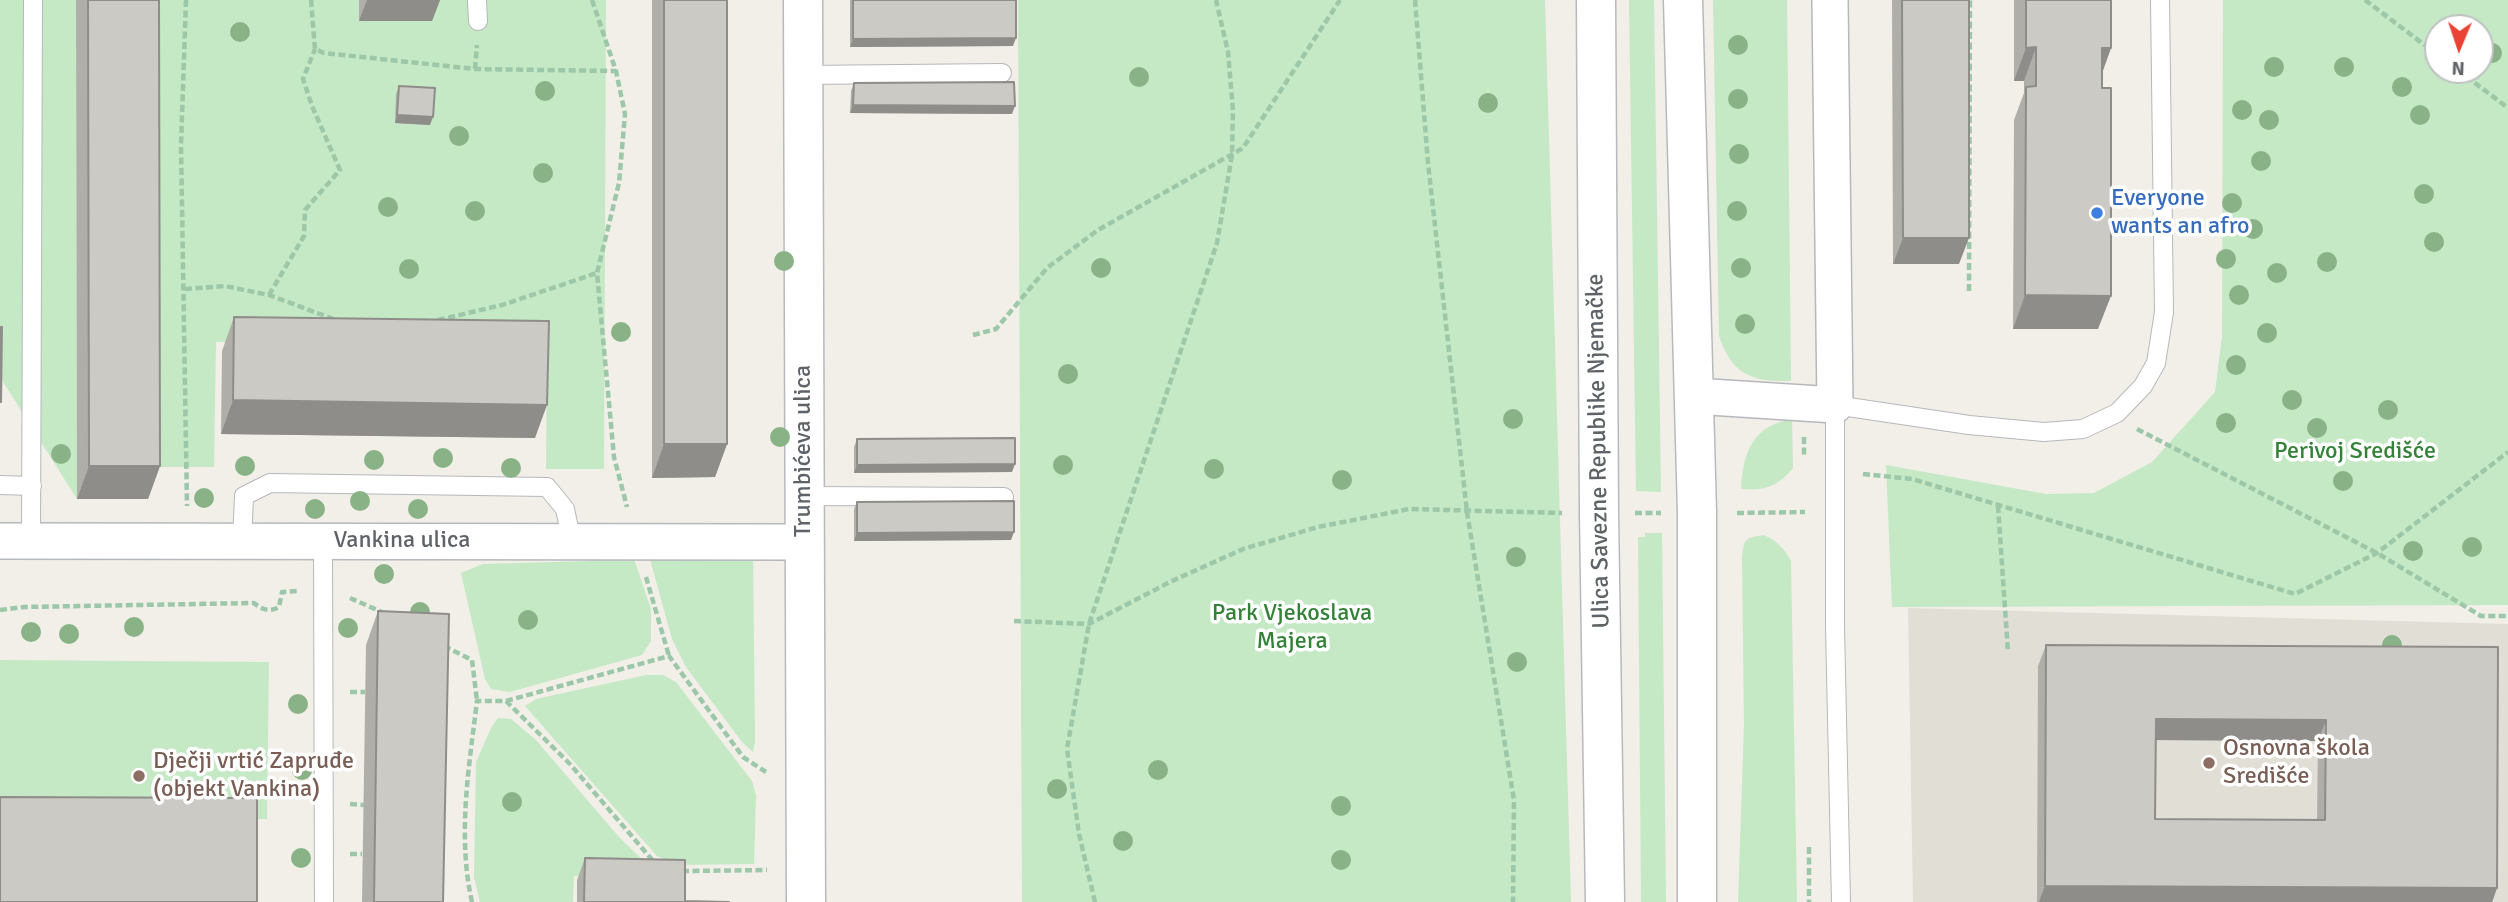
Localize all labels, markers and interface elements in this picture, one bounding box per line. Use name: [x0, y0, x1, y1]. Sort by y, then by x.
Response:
north arrow: [2424, 14, 2494, 84]
text: N: [2451, 56, 2465, 80]
place label: Everyone wants an afro: [2111, 185, 2250, 241]
marker: Everyone wants an afro: [2089, 205, 2105, 221]
street label: Ulica Savezne Republike Njemačke: [1582, 273, 1616, 629]
street label: Trumbićeva ulica: [790, 365, 818, 537]
park label: Perivoj Središće: [2274, 438, 2436, 466]
street label: Vankina ulica: [333, 527, 471, 555]
park label: Park Vjekoslava Majera: [1212, 600, 1372, 656]
place label: Osnovna škola Središće: [2223, 735, 2370, 791]
place label: Dječji vrtić Zapruđe (objekt Vankina): [153, 748, 354, 804]
marker: Osnovna škola Središće: [2201, 755, 2217, 771]
marker: Dječji vrtić Zapruđe (objekt Vankina): [131, 768, 147, 784]

